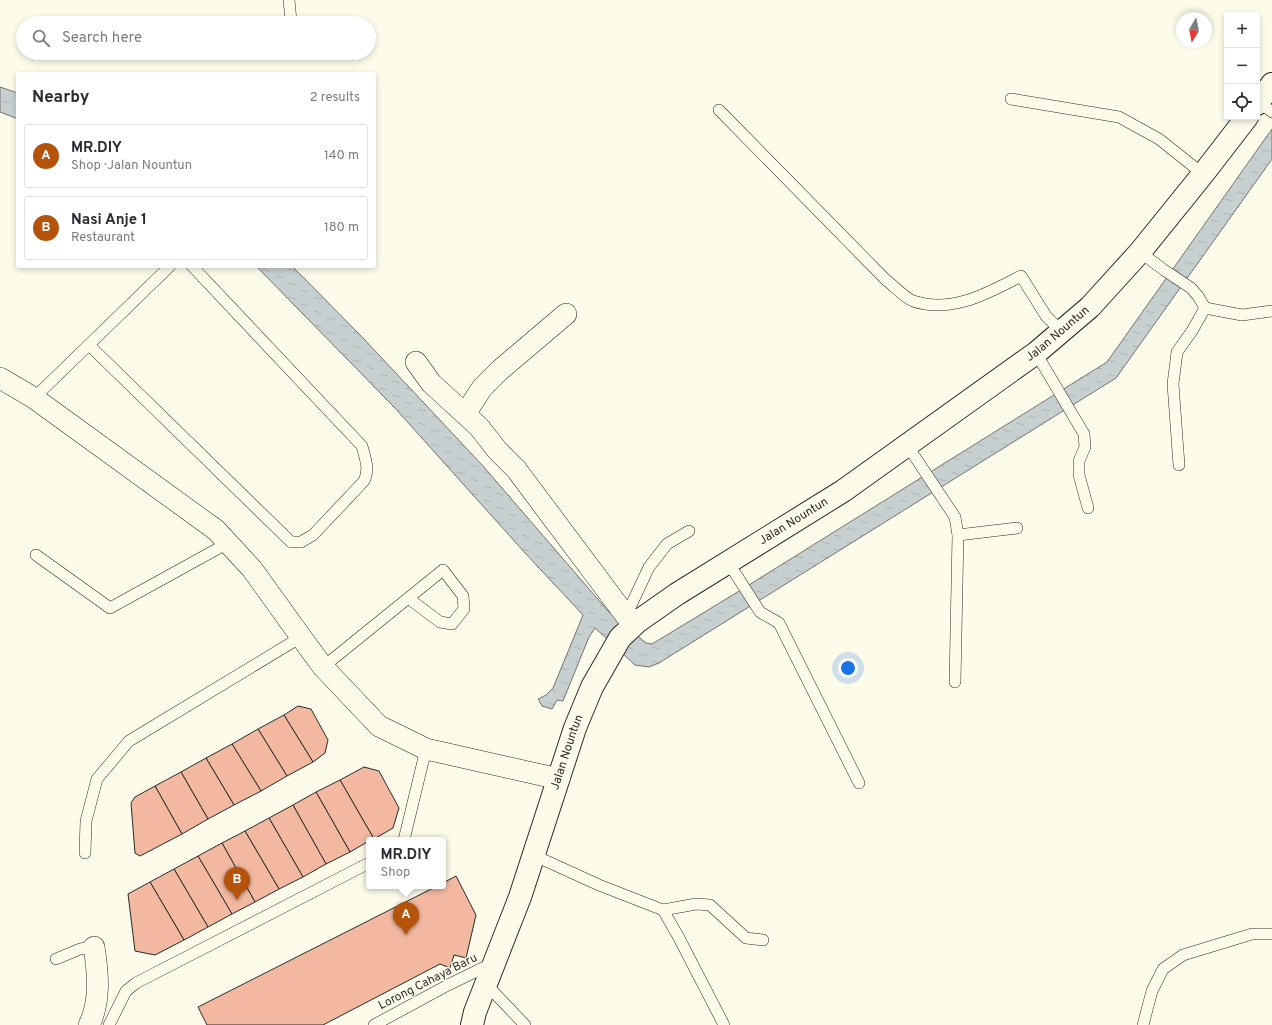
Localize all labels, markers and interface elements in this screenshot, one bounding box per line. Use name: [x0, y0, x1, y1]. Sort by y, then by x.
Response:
north arrow: [1176, 12, 1212, 48]
map controls: [1224, 12, 1260, 120]
button: +: [1224, 12, 1260, 48]
search box: [16, 16, 376, 60]
icon: search: [30, 27, 52, 49]
text: Search here: [62, 29, 142, 48]
button: −: [1224, 48, 1260, 84]
button: locate: [1224, 84, 1260, 120]
text: Nearby: [32, 87, 89, 109]
text: 2 results: [310, 90, 360, 106]
text: MR.DIY: [71, 139, 122, 158]
text: A: [41, 148, 51, 164]
text: 140 m: [324, 148, 359, 164]
text: Shop · Jalan Nountun: [71, 158, 192, 174]
text: Nasi Anje 1: [71, 211, 147, 230]
text: B: [42, 220, 50, 236]
text: 180 m: [324, 220, 359, 236]
text: Restaurant: [71, 230, 135, 246]
street label: Jalan Nountun: [1023, 303, 1093, 366]
street label: Jalan Nountun: [756, 494, 831, 549]
your location: [838, 658, 858, 678]
street label: Jalan Nountun: [547, 712, 588, 792]
popup: [366, 837, 446, 889]
text: MR.DIY: [380, 846, 432, 865]
text: Shop: [380, 865, 410, 881]
pin: B: [224, 867, 250, 900]
pin: A: [393, 902, 419, 935]
street label: Lorong Cahaya Baru: [376, 950, 480, 1014]

